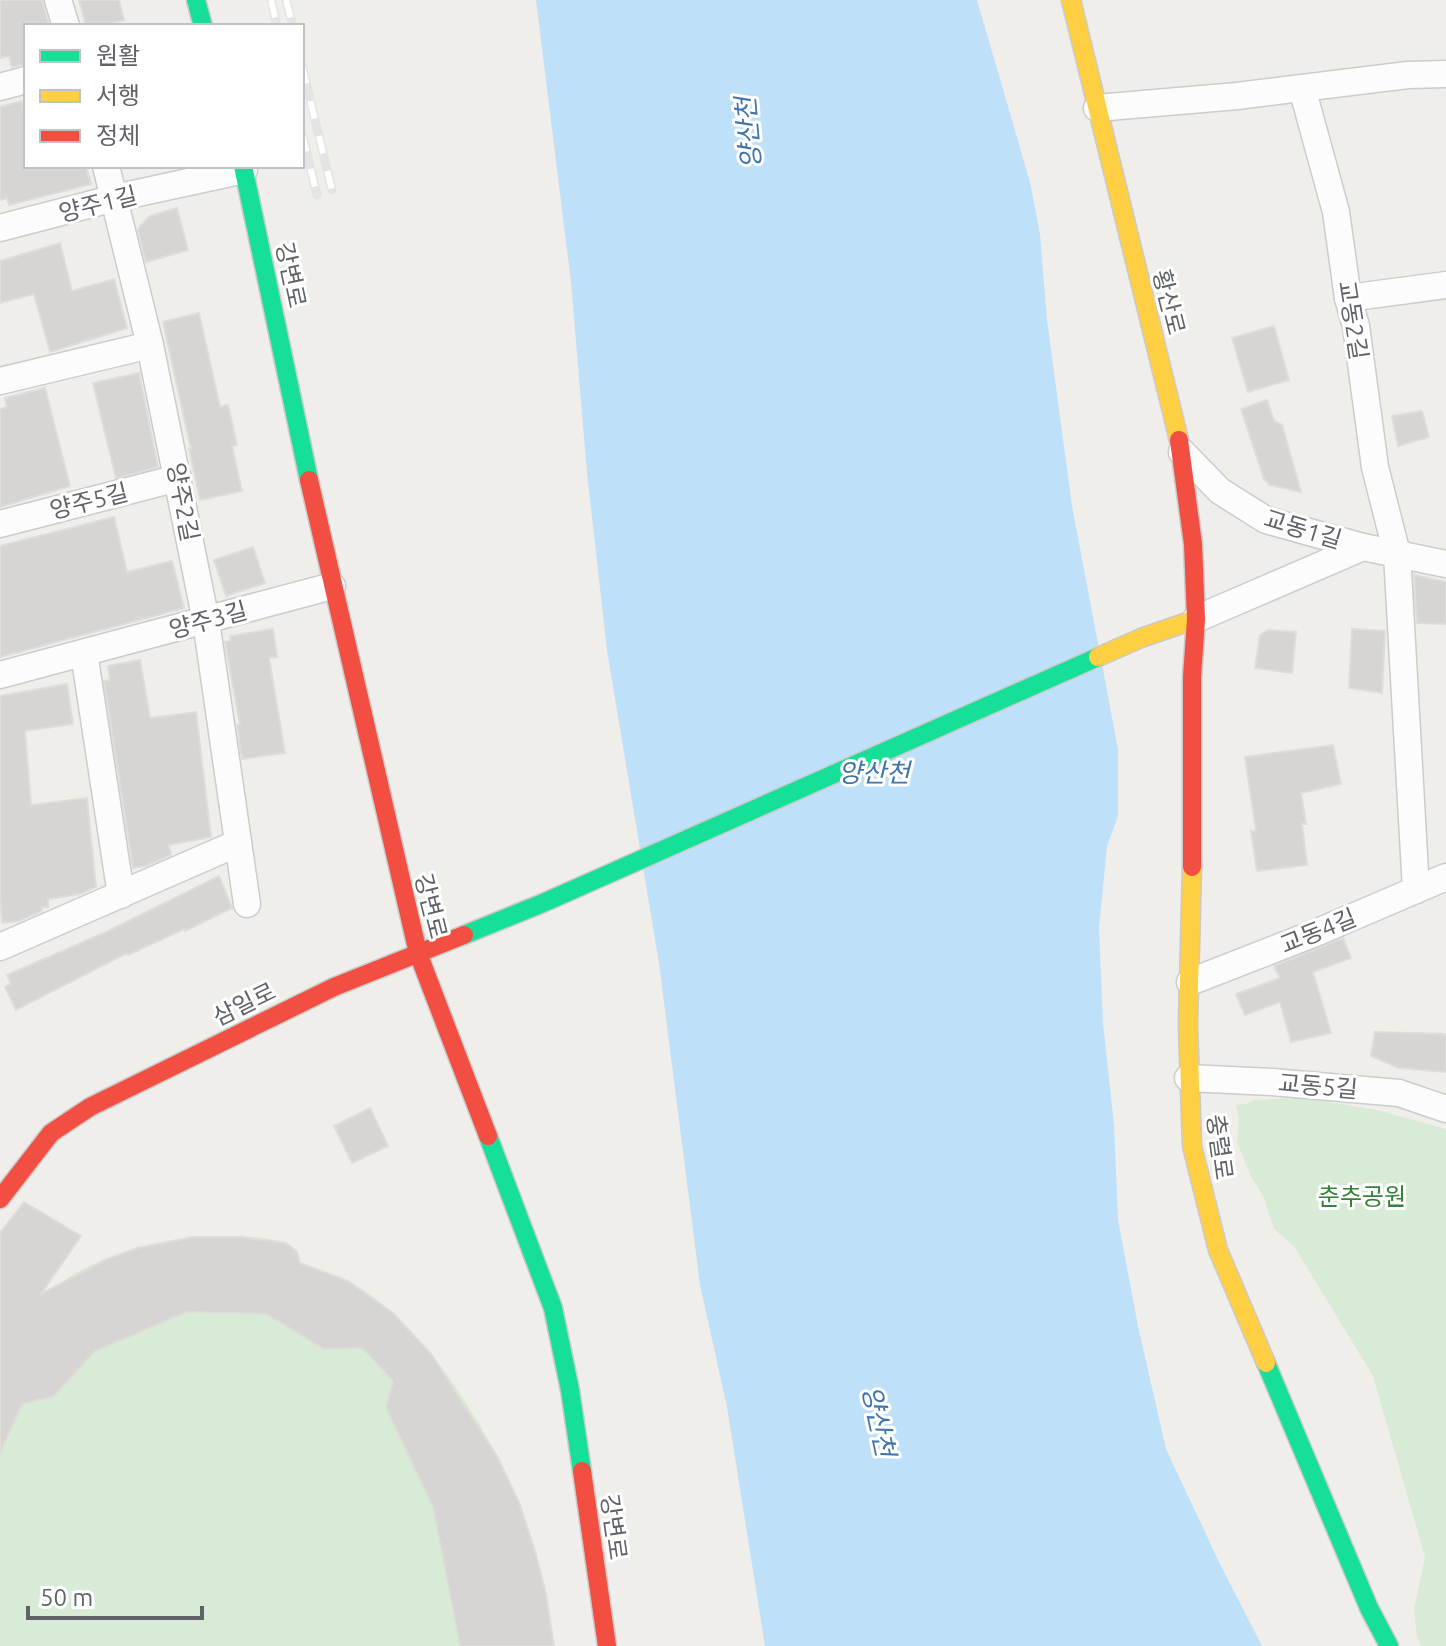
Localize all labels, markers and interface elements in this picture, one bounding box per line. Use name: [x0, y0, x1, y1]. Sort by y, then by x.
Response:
legend: [24, 24, 304, 168]
text: 원활: [96, 42, 140, 69]
text: 서행: [96, 82, 140, 109]
water label: 양산천: [730, 93, 766, 170]
text: 정체: [96, 122, 140, 149]
street label: 양주1길: [56, 181, 140, 227]
street label: 강변로: [271, 240, 311, 310]
street label: 황산로: [1148, 267, 1190, 337]
street label: 교동2길: [1333, 278, 1373, 362]
street label: 양주2길: [162, 460, 204, 544]
street label: 양주5길: [47, 478, 131, 524]
street label: 교동1길: [1261, 504, 1345, 554]
street label: 양주3길: [166, 597, 250, 643]
water label: 양산천: [838, 758, 913, 787]
street label: 강변로: [410, 871, 452, 941]
street label: 교동4길: [1276, 904, 1360, 958]
street label: 삼일로: [208, 977, 280, 1031]
street label: 교동5길: [1277, 1069, 1359, 1103]
street label: 충렬로: [1202, 1112, 1238, 1182]
park label: 춘추공원: [1318, 1183, 1406, 1210]
water label: 양산천: [857, 1383, 901, 1462]
street label: 강변로: [596, 1492, 632, 1562]
scale bar: [28, 1570, 202, 1620]
text: 50 m: [40, 1584, 93, 1611]

